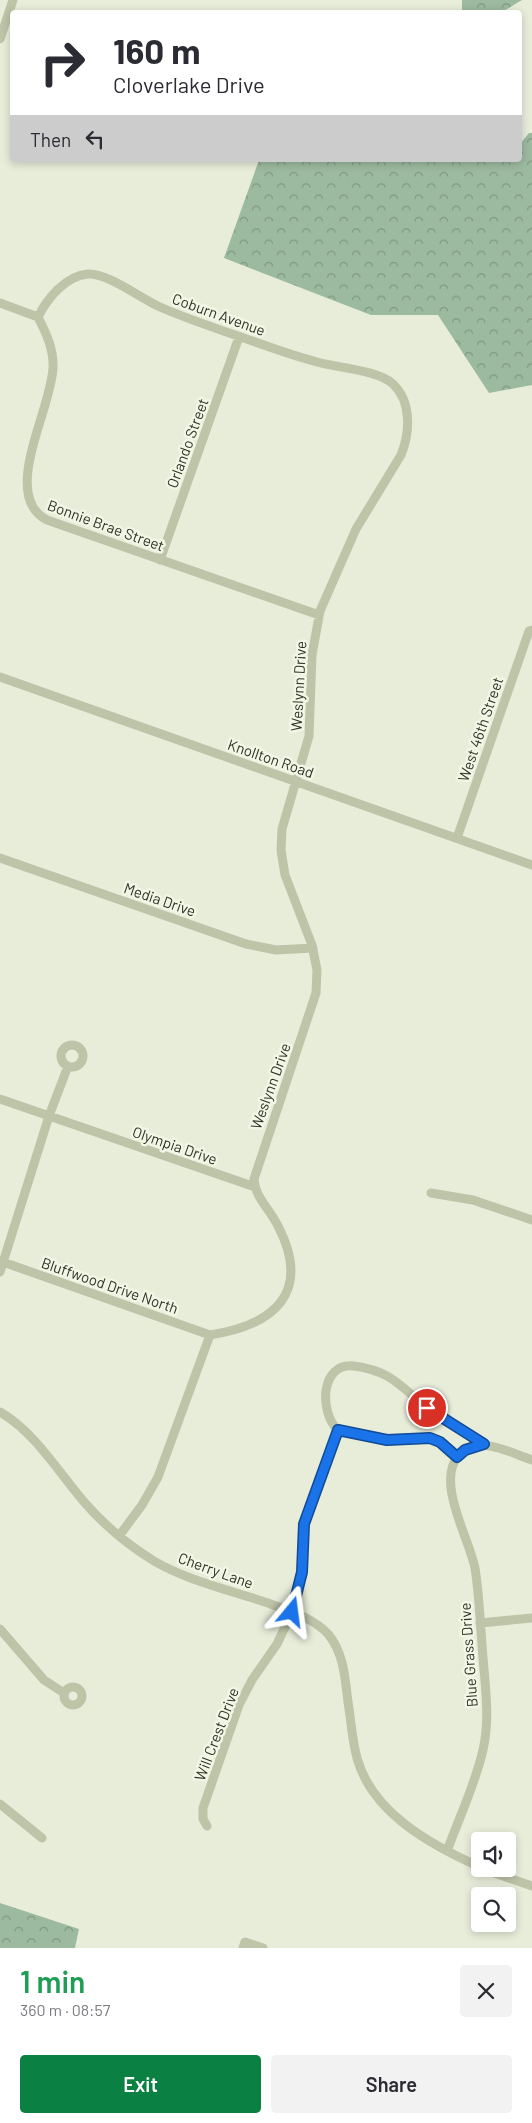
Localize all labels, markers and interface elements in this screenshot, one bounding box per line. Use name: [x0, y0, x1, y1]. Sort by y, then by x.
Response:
text: 160 m: [113, 29, 200, 71]
icon: right: [30, 30, 95, 95]
text: Cloverlake Drive: [113, 71, 265, 97]
icon: left: [81, 125, 109, 153]
text: Then: [30, 128, 71, 151]
street label: Coburn Avenue: [170, 289, 268, 339]
street label: Orlando Street: [162, 396, 212, 490]
street label: Bonnie Brae Street: [45, 496, 167, 554]
street label: Weslynn Drive: [287, 640, 309, 732]
street label: West 46th Street: [454, 674, 506, 784]
street label: Knollton Road: [226, 735, 316, 781]
street label: Media Drive: [122, 878, 198, 920]
street label: Weslynn Drive: [246, 1040, 294, 1132]
street label: Olympia Drive: [130, 1122, 220, 1168]
street label: Bluffwood Drive North: [39, 1253, 181, 1317]
pin: [406, 1387, 448, 1429]
icon: arrive: [413, 1394, 441, 1422]
street label: Cherry Lane: [176, 1548, 256, 1592]
position arrow: [265, 1585, 317, 1637]
street label: Blue Grass Drive: [455, 1602, 481, 1708]
street label: Will Crest Drive: [190, 1685, 242, 1783]
map controls: [471, 1832, 516, 1932]
button: sound: [471, 1832, 516, 1877]
button: search: [471, 1887, 516, 1932]
text: 1 min: [20, 1963, 85, 1999]
button: close: [460, 1965, 512, 2017]
text: 360 m · 08:57: [20, 2000, 110, 2019]
button: Exit: [20, 2055, 261, 2113]
button: Share: [271, 2055, 512, 2113]

